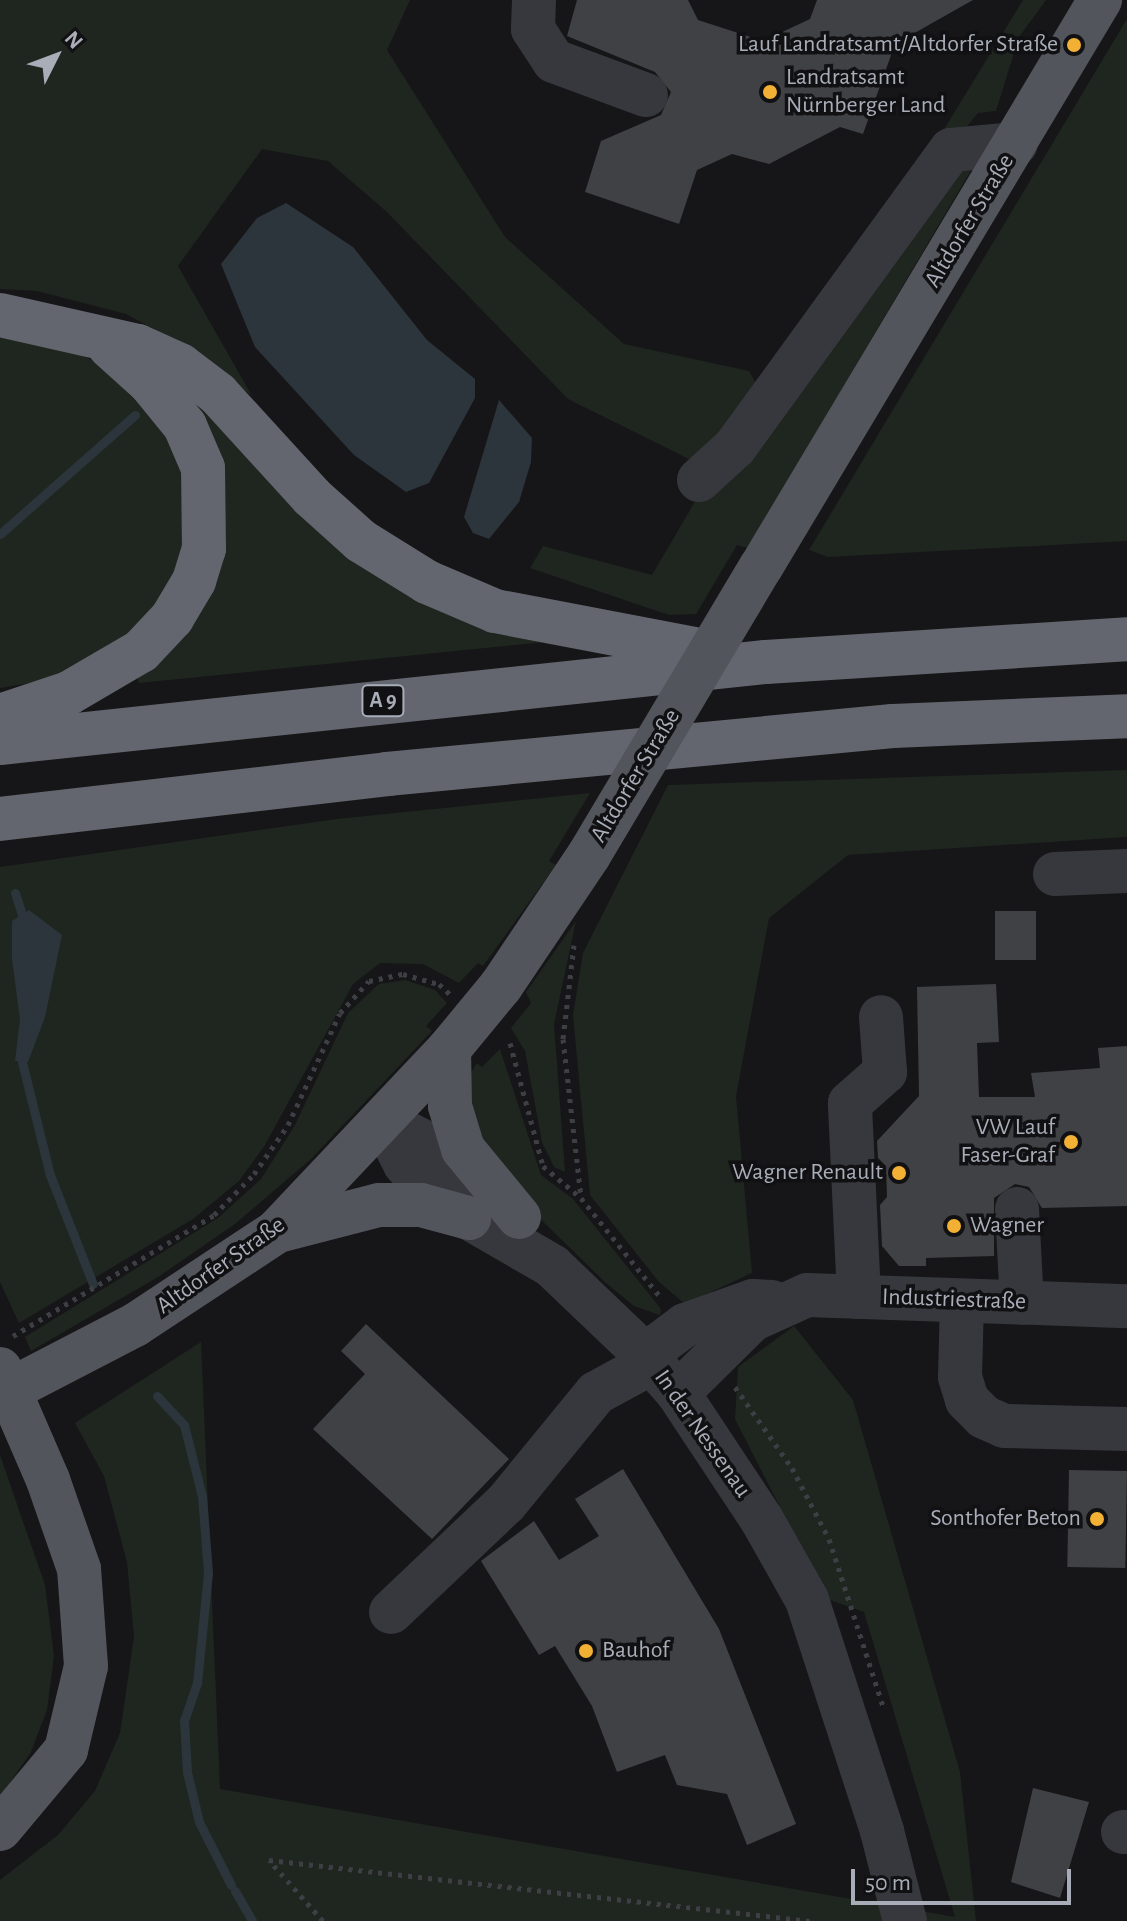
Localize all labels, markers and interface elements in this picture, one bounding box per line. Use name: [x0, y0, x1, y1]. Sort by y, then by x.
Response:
north arrow: [16, 16, 96, 96]
text: N: [61, 27, 87, 53]
place label: Lauf Landratsamt/Altdorfer Straße: [738, 31, 1058, 59]
marker: Lauf Landratsamt/Altdorfer Straße: [1065, 36, 1083, 54]
place label: Landratsamt Nürnberger Land: [786, 64, 946, 120]
marker: Landratsamt Nürnberger Land: [761, 83, 779, 101]
street label: Altdorfer Straße: [919, 149, 1021, 293]
road number: A 9: [361, 683, 405, 719]
street label: Altdorfer Straße: [585, 704, 687, 848]
place label: VW Lauf Faser-Graf: [960, 1114, 1055, 1170]
marker: VW Lauf Faser-Graf: [1062, 1133, 1080, 1151]
place label: Wagner Renault: [732, 1159, 883, 1187]
marker: Wagner Renault: [890, 1164, 908, 1182]
street label: Altdorfer Straße: [151, 1211, 291, 1321]
place label: Wagner: [970, 1212, 1044, 1240]
marker: Wagner: [945, 1217, 963, 1235]
street label: Industriestraße: [882, 1283, 1026, 1317]
street label: In der Nessenau: [647, 1365, 757, 1503]
place label: Sonthofer Beton: [930, 1505, 1081, 1533]
marker: Sonthofer Beton: [1088, 1510, 1106, 1528]
place label: Bauhof: [602, 1637, 669, 1665]
marker: Bauhof: [577, 1642, 595, 1660]
scale bar: [855, 1853, 1075, 1903]
text: 50 m: [865, 1871, 911, 1895]

